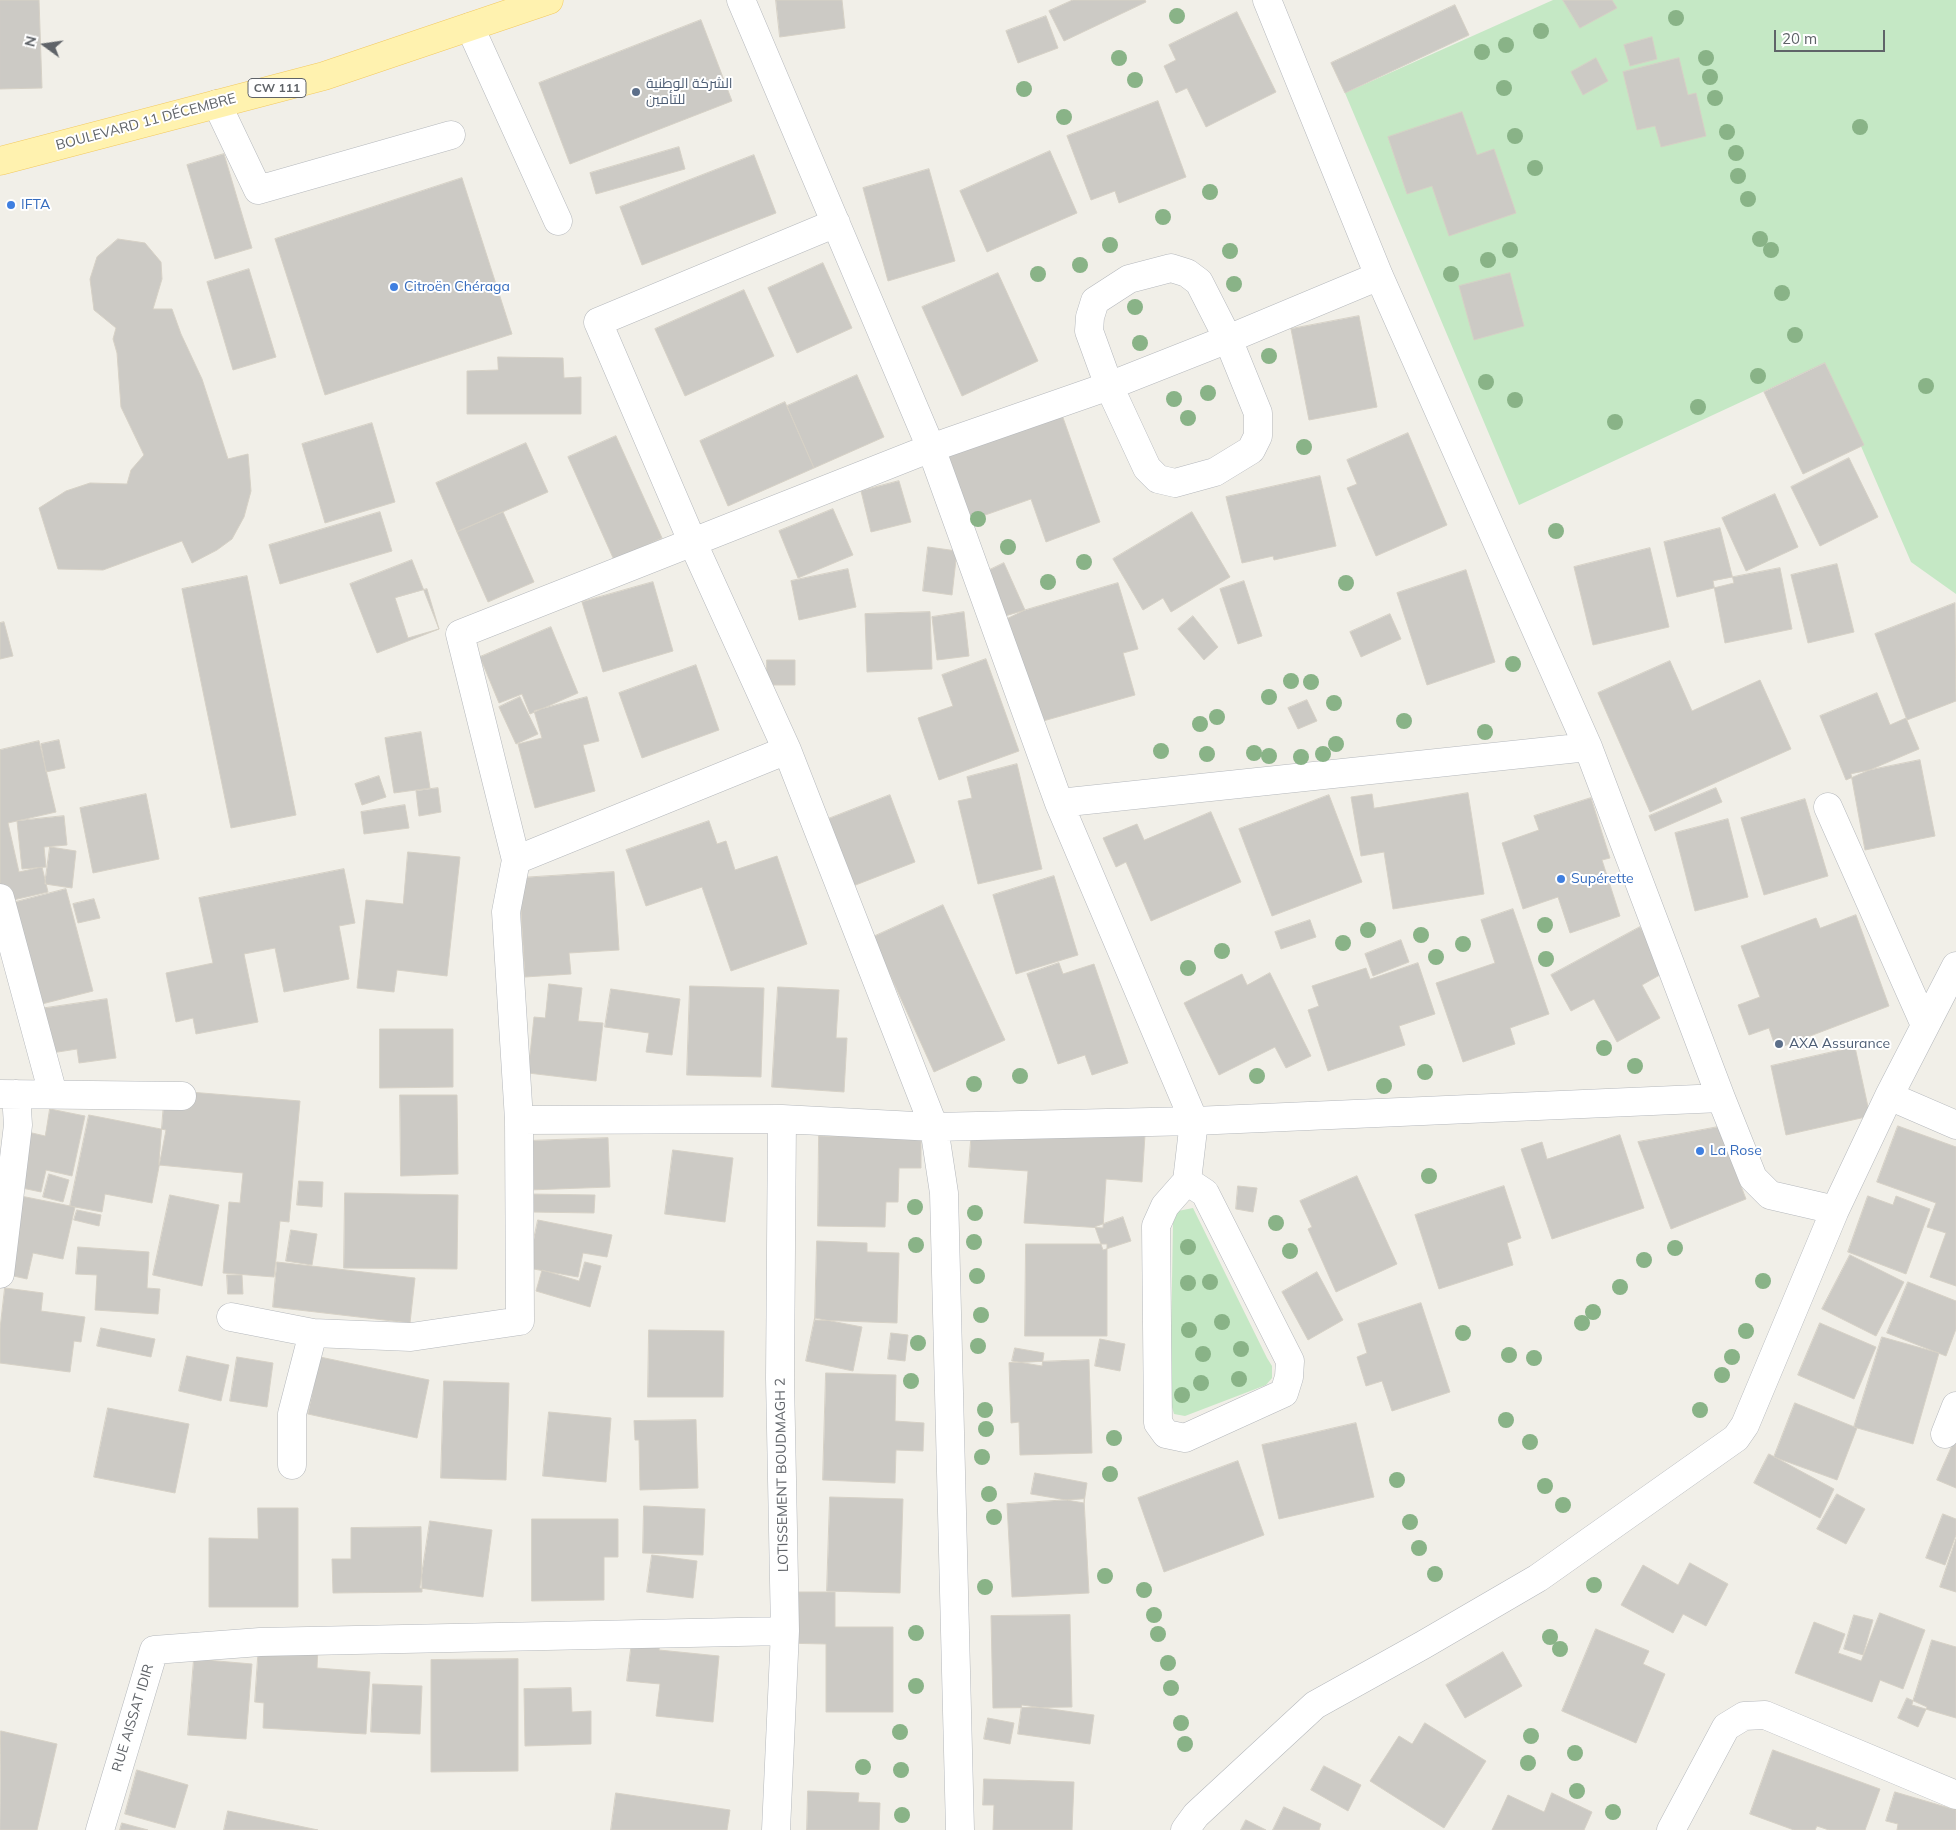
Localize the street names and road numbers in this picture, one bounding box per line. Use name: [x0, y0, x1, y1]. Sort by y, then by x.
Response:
road number: CW 111: [248, 78, 306, 98]
street label: BOULEVARD 11 DÉCEMBRE: [54, 90, 238, 154]
street label: LOTISSEMENT BOUDMAGH 2: [772, 1378, 792, 1572]
street label: RUE AISSAT IDIR: [109, 1662, 157, 1774]

